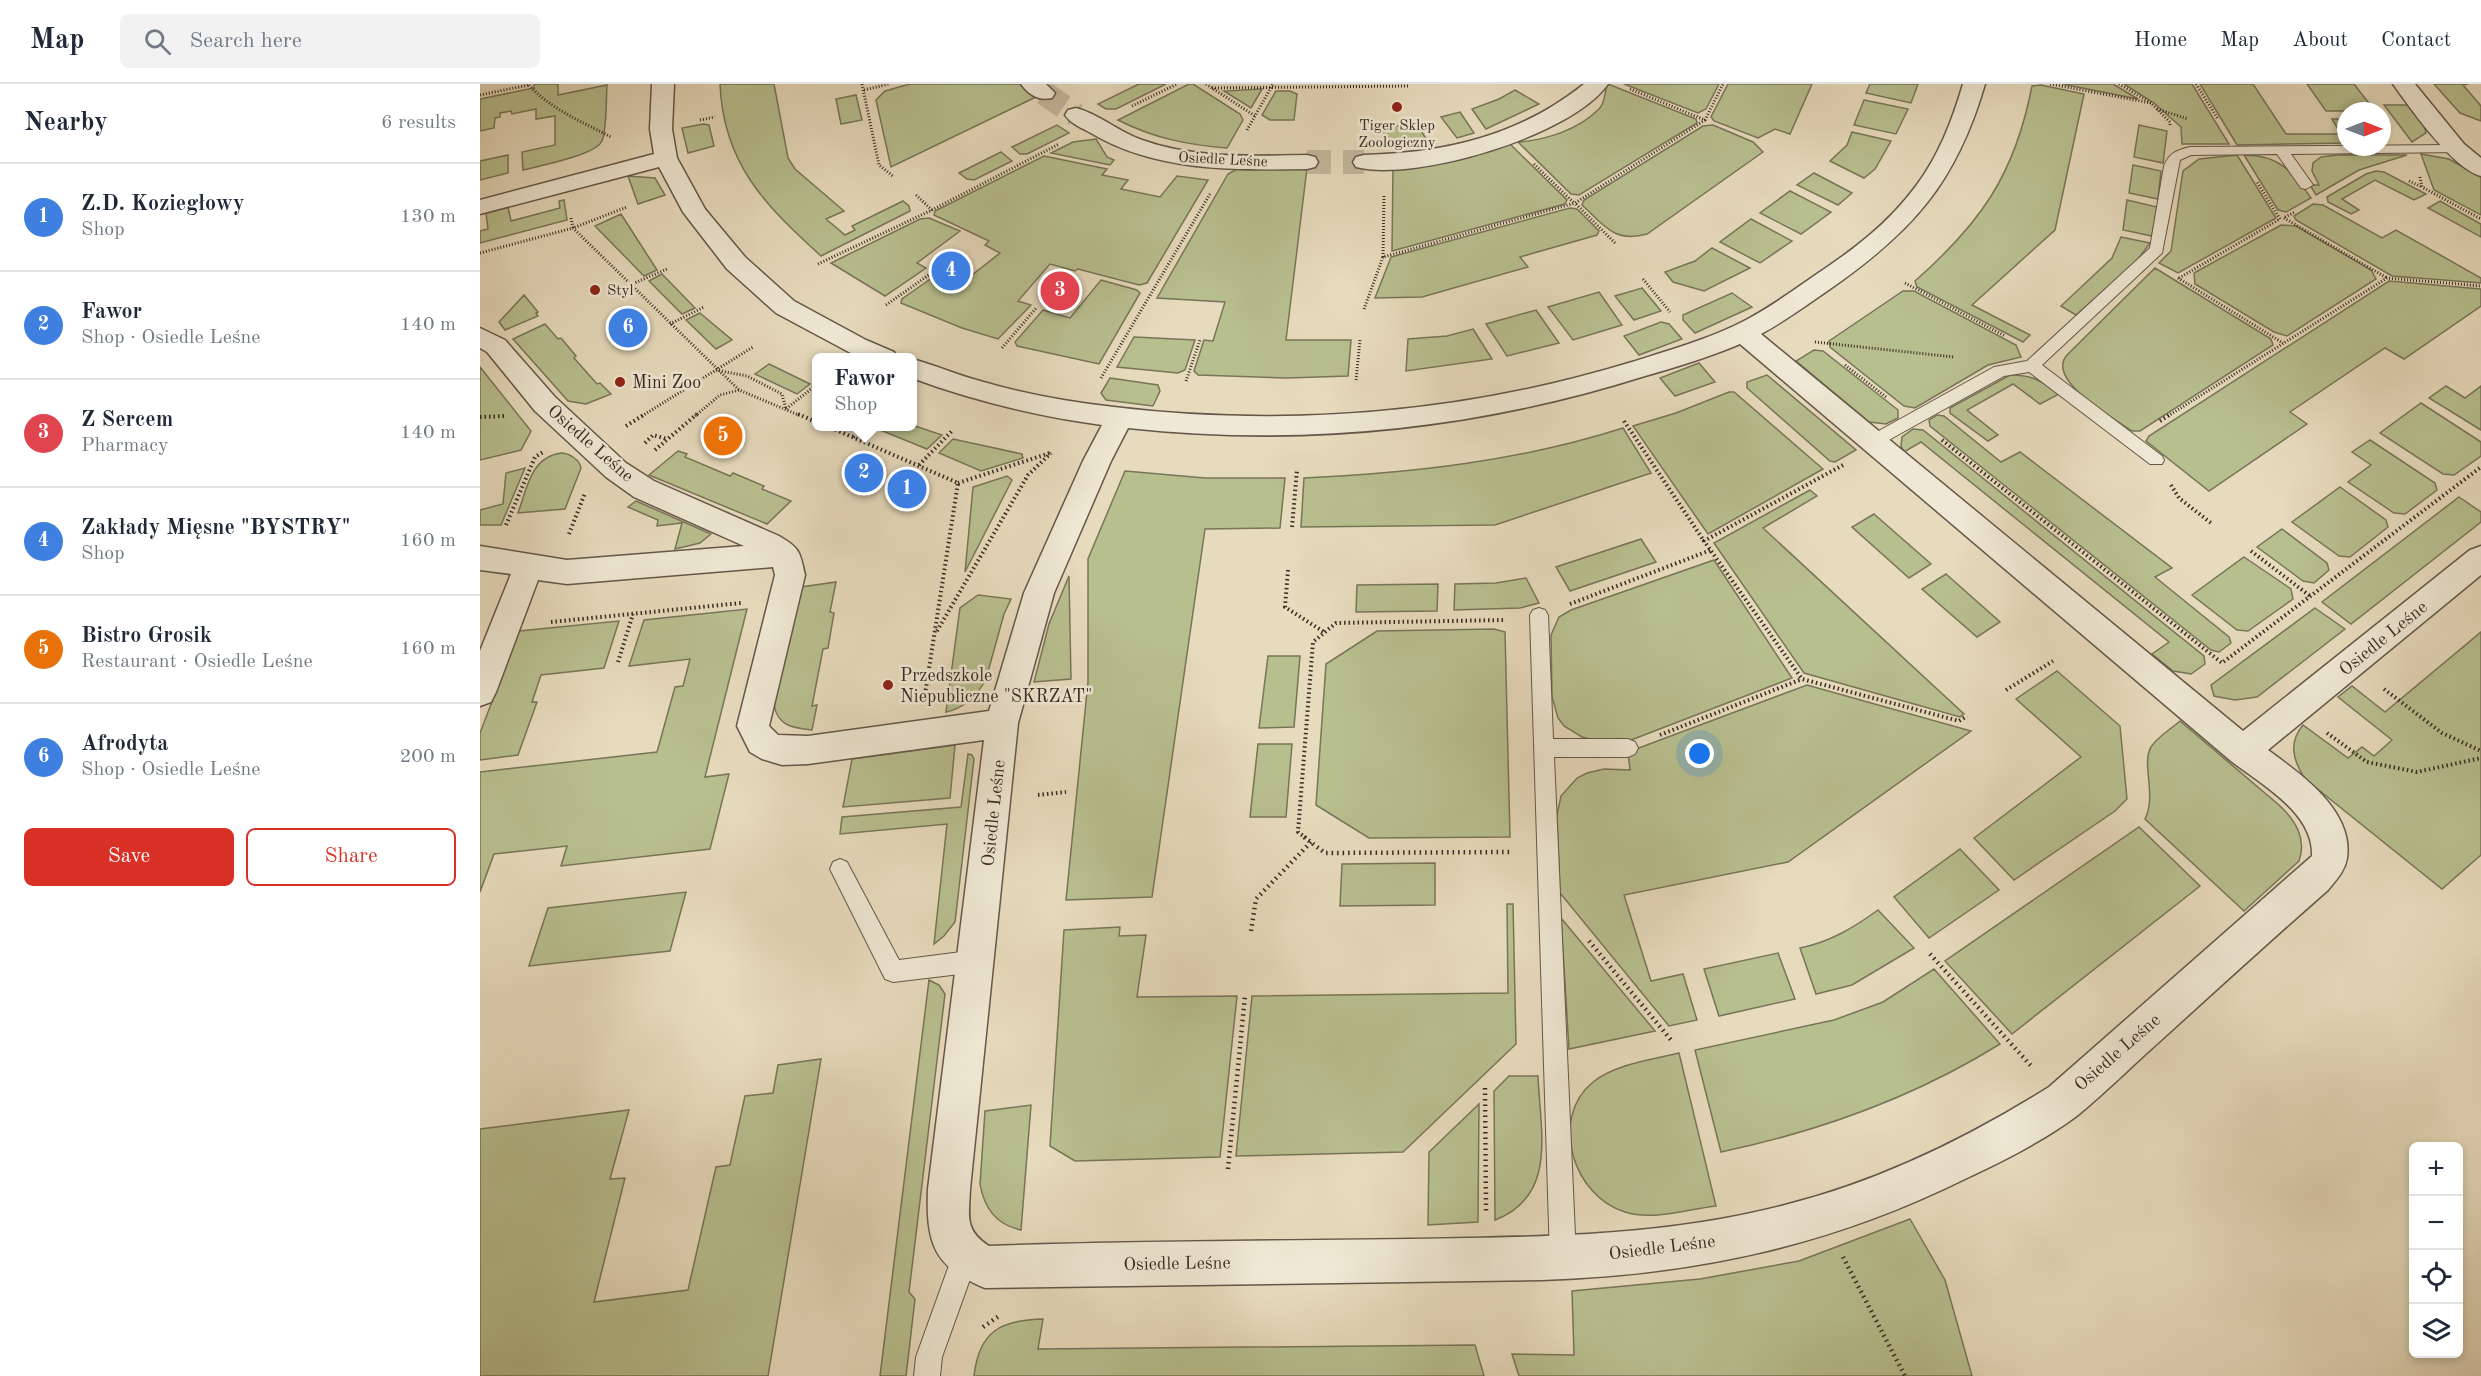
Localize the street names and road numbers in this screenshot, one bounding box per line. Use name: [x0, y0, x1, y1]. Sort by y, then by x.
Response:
street label: Osiedle Leśne: [1178, 151, 1268, 170]
street label: Osiedle Leśne: [544, 402, 637, 486]
street label: Osiedle Leśne: [2336, 598, 2431, 680]
street label: Osiedle Leśne: [979, 759, 1009, 867]
street label: Osiedle Leśne: [2071, 1011, 2164, 1095]
street label: Osiedle Leśne: [1608, 1233, 1716, 1263]
street label: Osiedle Leśne: [1123, 1254, 1231, 1274]

